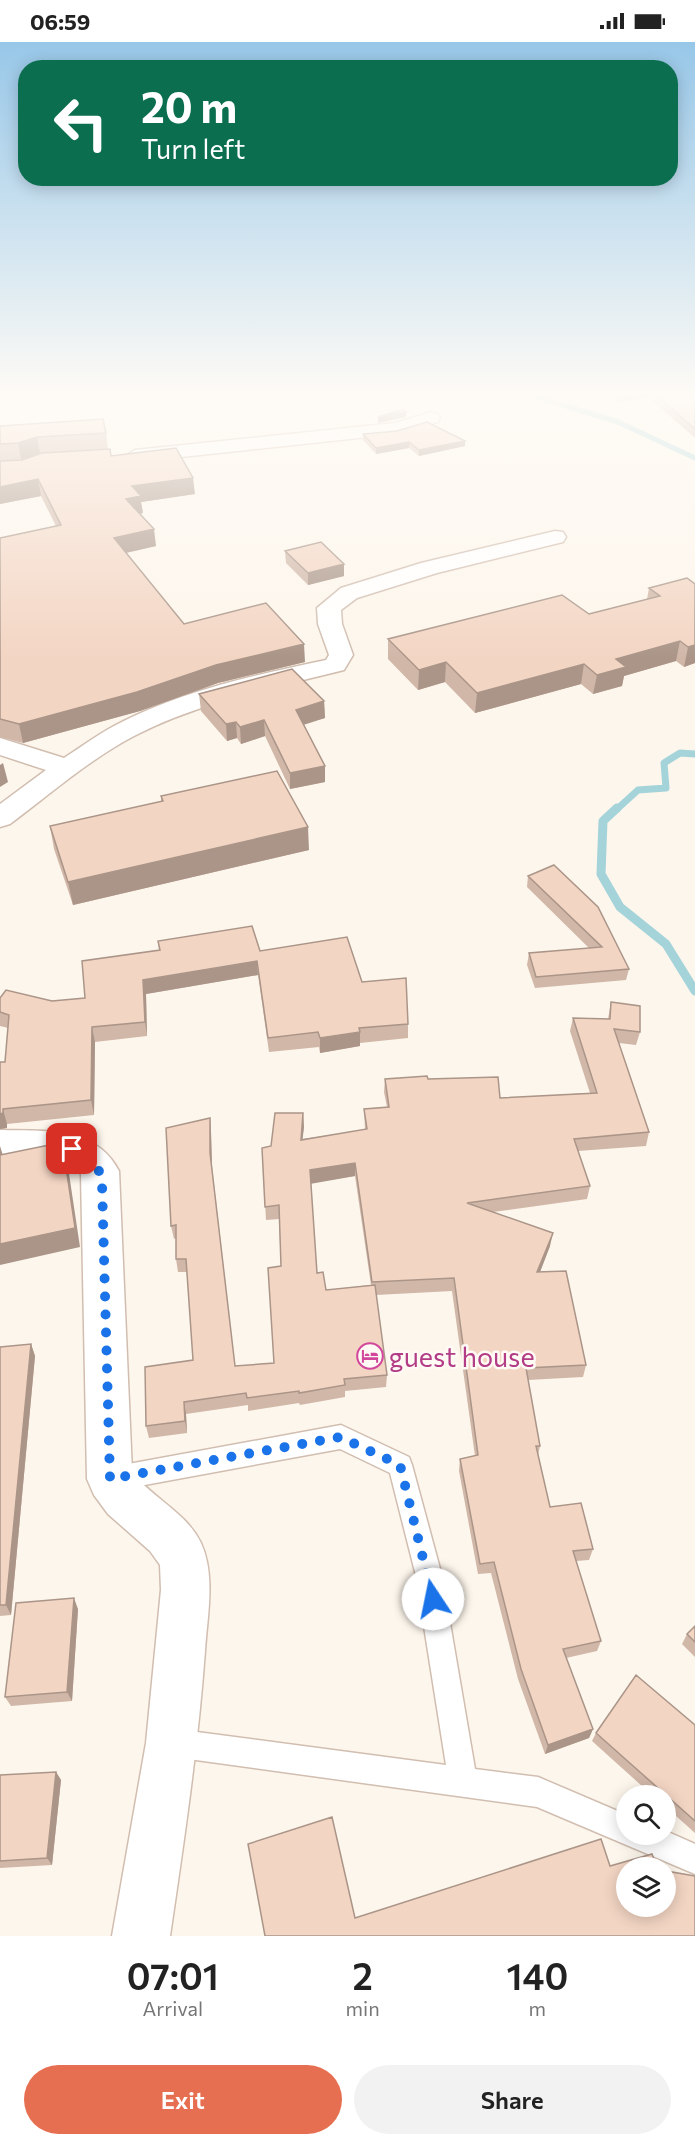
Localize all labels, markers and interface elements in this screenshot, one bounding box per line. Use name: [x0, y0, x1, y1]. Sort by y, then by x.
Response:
text: 06:59: [30, 8, 90, 35]
text: 20 m: [141, 80, 237, 132]
icon: left: [42, 84, 120, 162]
text: Turn left: [141, 132, 245, 165]
pin: [46, 1123, 97, 1174]
icon: arrive: [55, 1132, 88, 1165]
place label: guest house: [389, 1340, 535, 1373]
hotel icon: guest house: [355, 1341, 385, 1371]
position arrow: [401, 1567, 465, 1631]
map controls: [616, 1785, 676, 1917]
button: search: [616, 1785, 676, 1845]
button: layers: [616, 1857, 676, 1917]
text: 07:01: [127, 1953, 219, 1997]
text: 2: [352, 1953, 373, 1997]
text: 140: [506, 1953, 568, 1997]
text: Arrival: [143, 1996, 203, 2020]
text: min: [346, 1996, 380, 2020]
text: m: [529, 1996, 546, 2020]
button: Exit: [24, 2065, 342, 2134]
button: Share: [354, 2065, 671, 2134]

